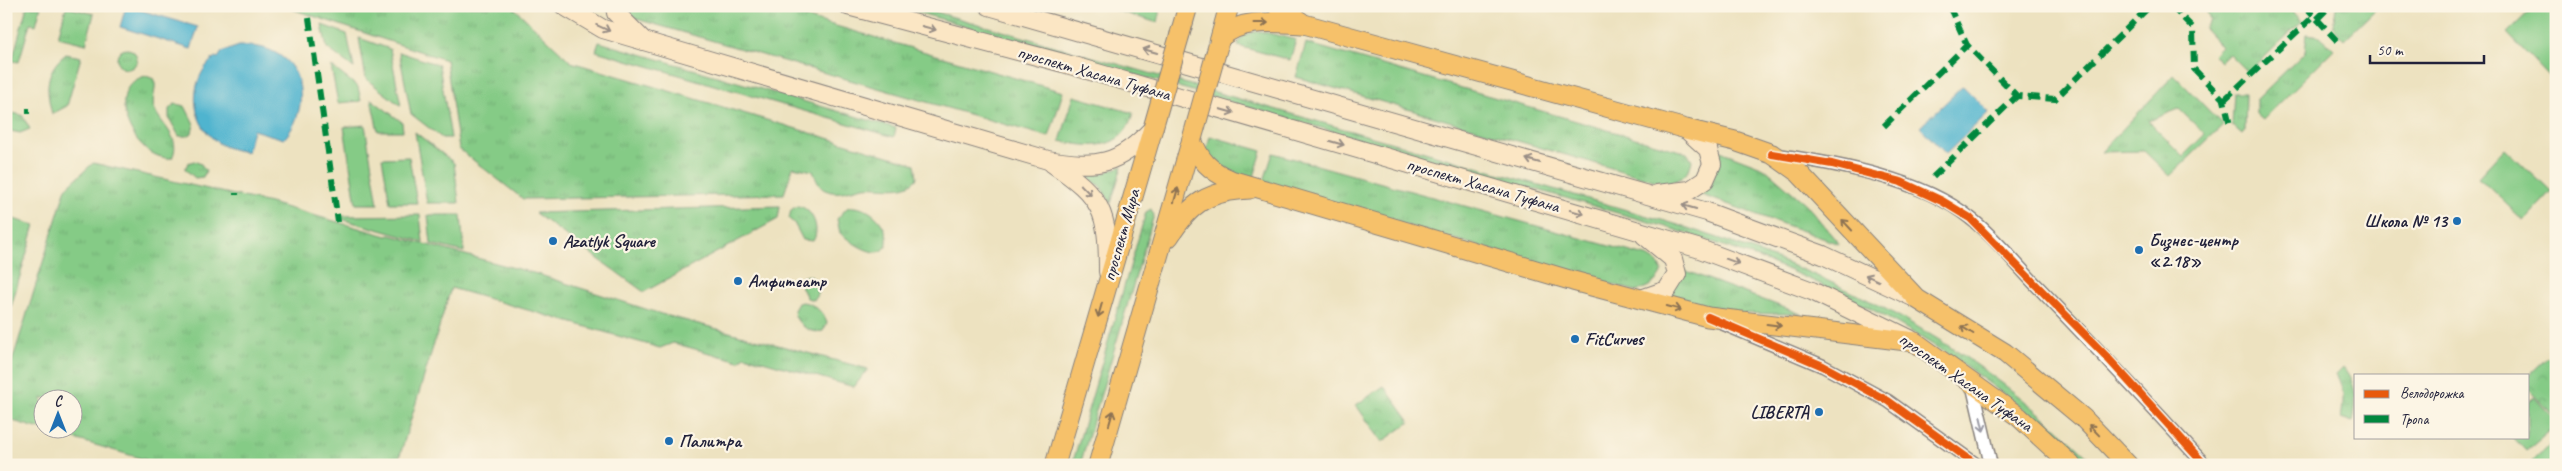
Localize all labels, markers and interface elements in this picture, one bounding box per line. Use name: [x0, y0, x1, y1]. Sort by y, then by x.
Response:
one-way arrow: [1252, 18, 1268, 28]
one-way arrow: [595, 24, 610, 34]
one-way arrow: [921, 24, 937, 33]
scale bar: [2370, 32, 2483, 64]
street label: проспект Хасана Туфана: [1015, 41, 1175, 106]
text: 50 m: [2377, 41, 2404, 60]
one-way arrow: [1143, 46, 1159, 56]
one-way arrow: [1219, 107, 1235, 116]
one-way arrow: [1328, 138, 1344, 148]
street label: проспект Хасана Туфана: [1404, 153, 1564, 218]
one-way arrow: [1525, 156, 1541, 166]
one-way arrow: [1080, 183, 1092, 196]
street label: проспект Мира: [1097, 185, 1145, 284]
one-way arrow: [1171, 187, 1181, 203]
one-way arrow: [1681, 201, 1697, 211]
one-way arrow: [1569, 208, 1585, 218]
place label: Школа № 13: [2364, 210, 2449, 232]
marker: Школа № 13: [2451, 215, 2463, 227]
one-way arrow: [1841, 219, 1853, 232]
place label: Бизнес-центр «2.18»: [2149, 229, 2239, 272]
place label: Azatlyk Square: [563, 230, 657, 252]
marker: Azatlyk Square: [547, 235, 559, 247]
marker: Бизнес-центр «2.18»: [2133, 244, 2145, 256]
one-way arrow: [1724, 257, 1739, 266]
place label: Амфитеатр: [748, 270, 828, 292]
one-way arrow: [1865, 273, 1880, 283]
marker: Амфитеатр: [732, 275, 744, 287]
one-way arrow: [1095, 301, 1105, 317]
one-way arrow: [1666, 304, 1682, 313]
one-way arrow: [1765, 320, 1781, 330]
one-way arrow: [1960, 324, 1974, 334]
place label: FitCurves: [1585, 328, 1645, 350]
street label: проспект Хасана Туфана: [1895, 328, 2038, 437]
marker: FitCurves: [1569, 333, 1581, 345]
legend: [2354, 374, 2530, 438]
text: Велодорожка: [2400, 384, 2464, 403]
north arrow: [32, 388, 82, 438]
text: С: [55, 393, 64, 410]
place label: LIBERTA: [1751, 401, 1810, 423]
marker: LIBERTA: [1813, 406, 1825, 418]
one-way arrow: [1107, 410, 1117, 426]
text: Тропа: [2400, 410, 2429, 429]
one-way arrow: [1978, 415, 1987, 431]
one-way arrow: [2088, 423, 2100, 436]
place label: Палитра: [679, 430, 743, 452]
marker: Палитра: [663, 435, 675, 447]

